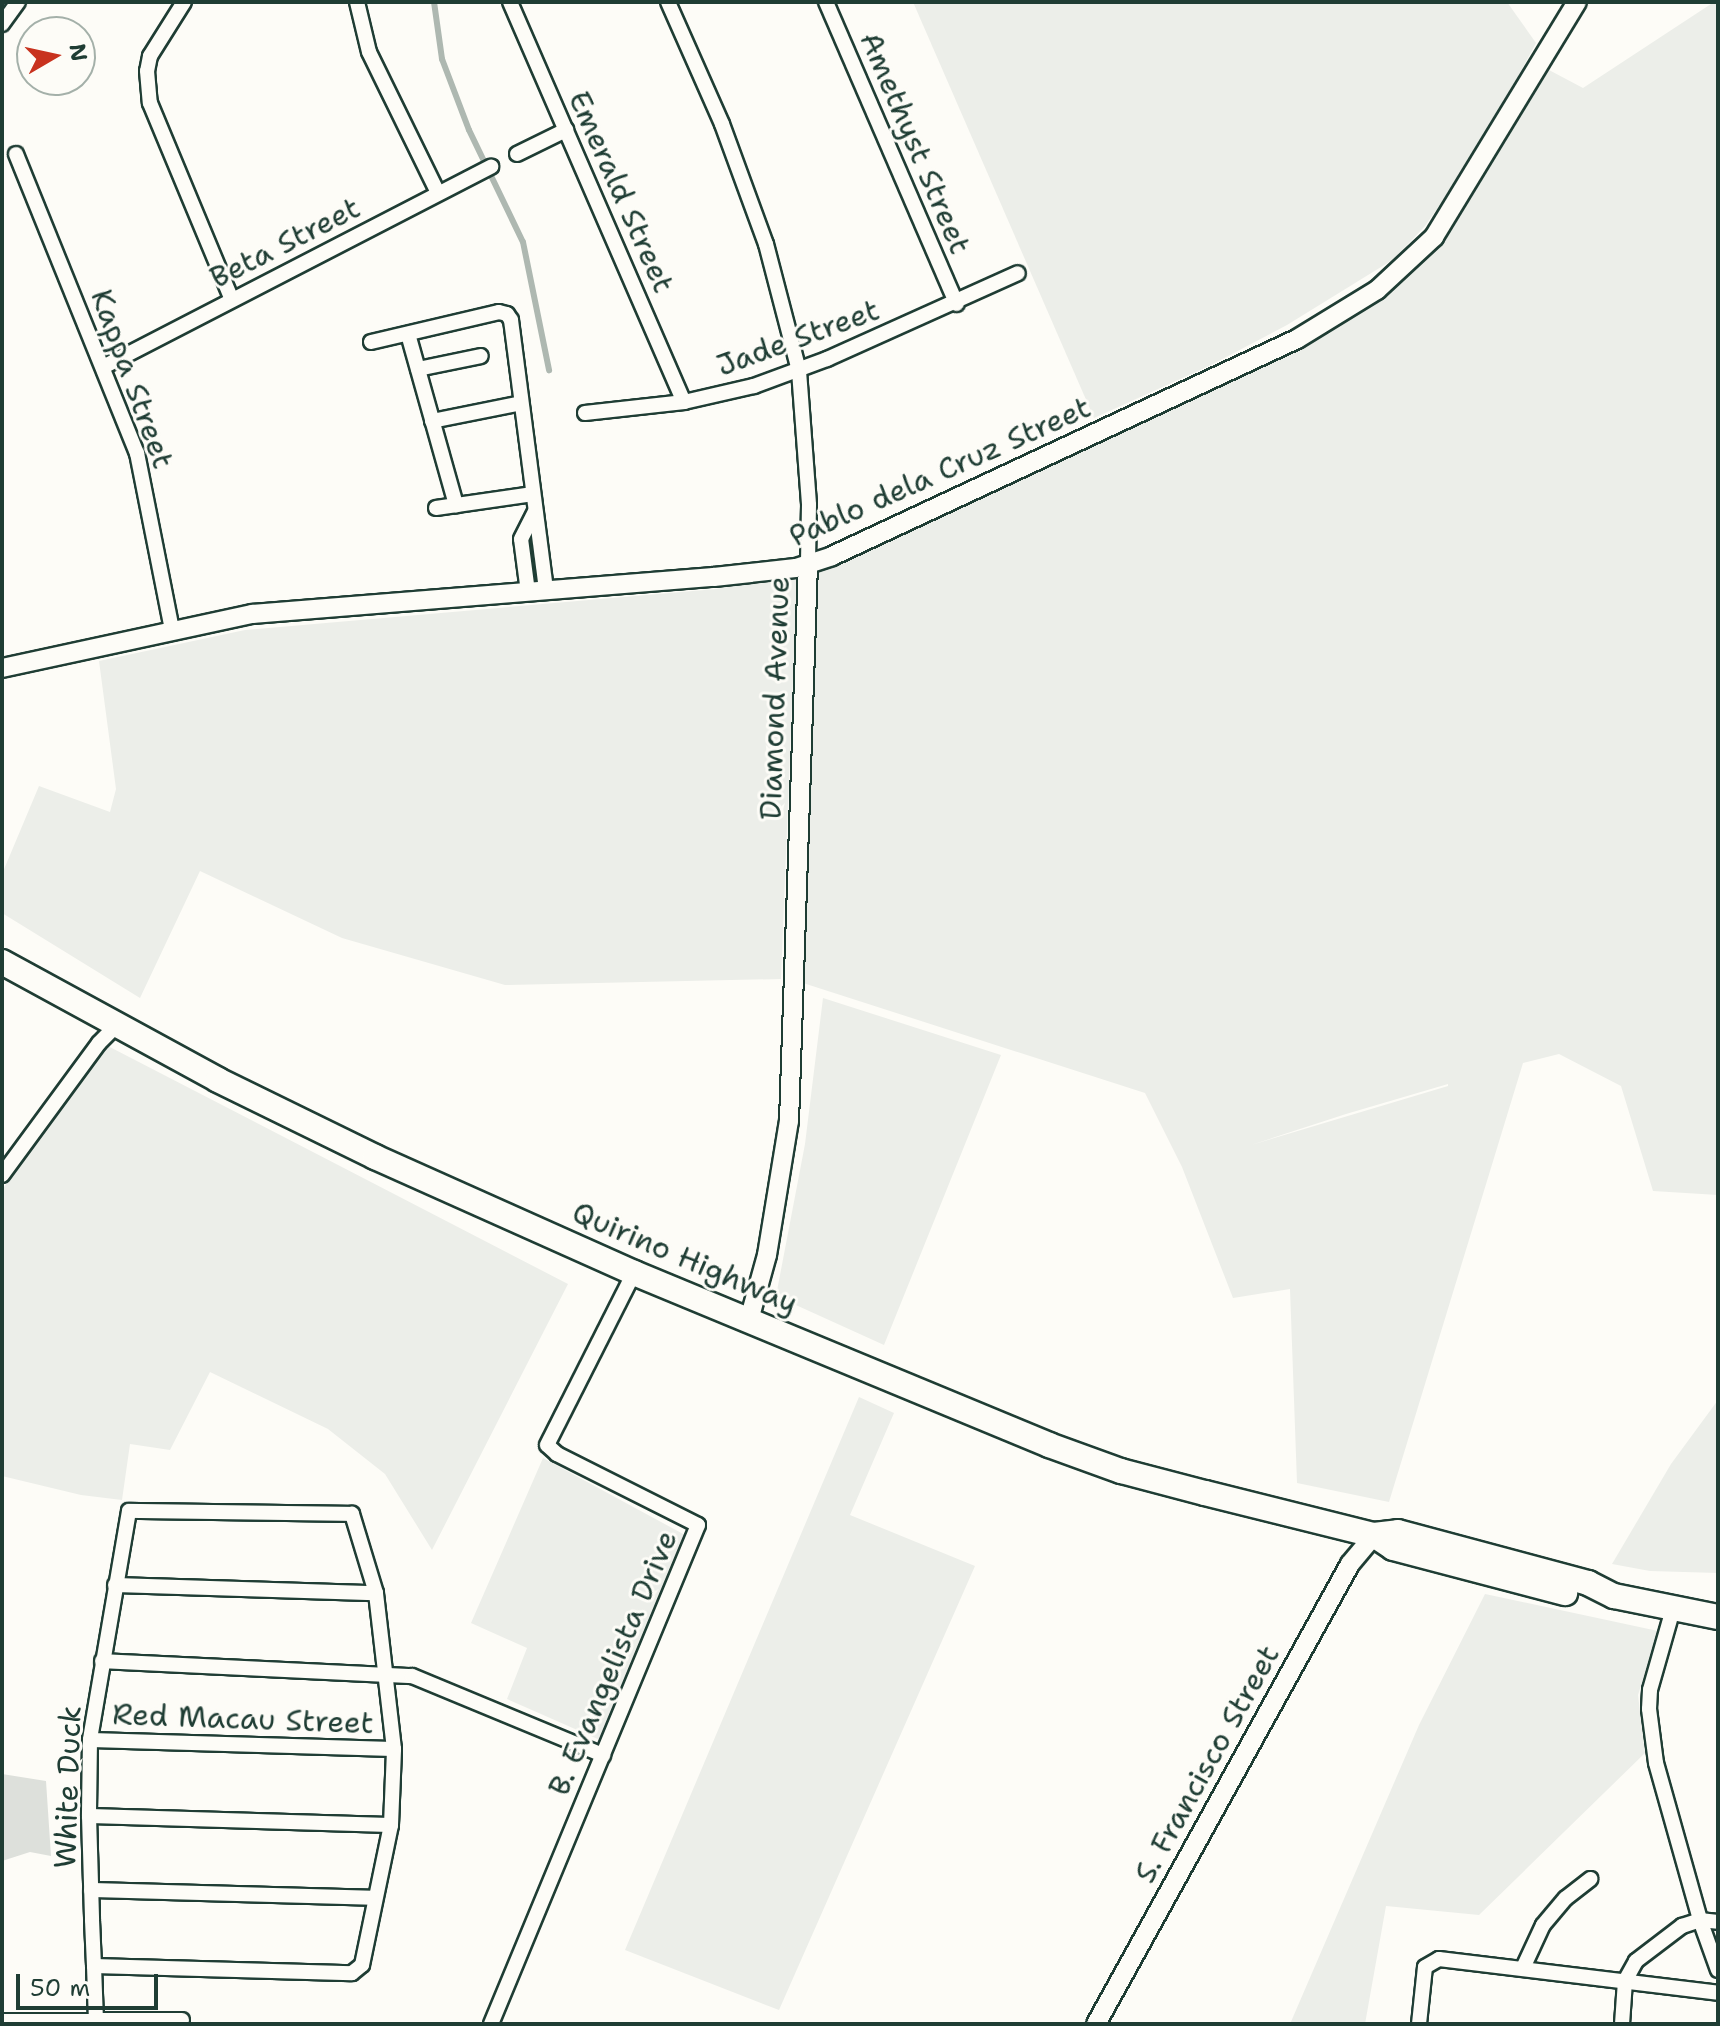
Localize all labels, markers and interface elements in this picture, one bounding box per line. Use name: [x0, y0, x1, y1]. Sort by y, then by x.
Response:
north arrow: [16, 16, 96, 96]
street label: Amethyst Street: [852, 27, 978, 259]
text: N: [63, 42, 94, 63]
street label: Emerald Street: [560, 86, 682, 298]
street label: Beta Street: [204, 190, 366, 296]
street label: Kappa Street: [83, 284, 181, 474]
street label: Jade Street: [712, 292, 884, 384]
street label: Pablo dela Cruz Street: [784, 389, 1096, 555]
street label: Diamond Avenue: [753, 576, 797, 820]
street label: Quirino Highway: [567, 1194, 803, 1322]
street label: B. Evangelista Drive: [541, 1525, 685, 1801]
street label: S. Francisco Street: [1127, 1639, 1287, 1889]
street label: Red Macau Street: [112, 1696, 374, 1742]
street label: White Duck: [47, 1705, 89, 1869]
scale bar: [20, 1958, 162, 2008]
text: 50 m: [30, 1972, 90, 2004]

